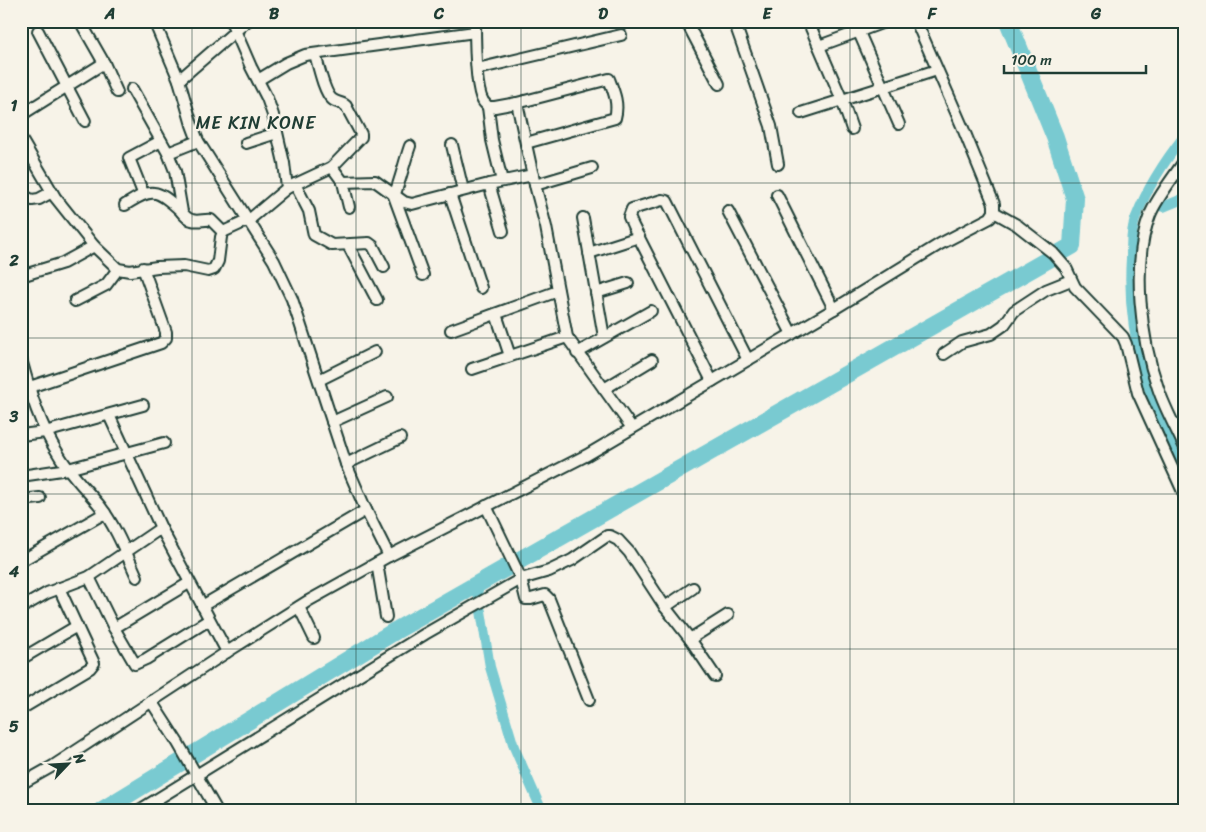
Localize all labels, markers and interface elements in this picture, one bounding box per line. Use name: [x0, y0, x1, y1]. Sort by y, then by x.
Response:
text: A: [104, 0, 115, 28]
text: B: [269, 0, 280, 28]
text: C: [433, 0, 445, 28]
text: D: [598, 0, 608, 28]
text: E: [763, 0, 773, 28]
text: F: [927, 0, 938, 28]
text: G: [1090, 0, 1102, 28]
scale bar: [1004, 42, 1146, 74]
text: 100 m: [1011, 47, 1052, 73]
text: 1: [11, 91, 18, 120]
district label: ME KIN KONE: [196, 107, 316, 139]
text: 2: [8, 246, 19, 275]
text: 3: [9, 402, 19, 431]
text: 4: [8, 557, 19, 586]
text: 5: [9, 712, 19, 741]
north arrow: [42, 740, 92, 790]
text: N: [66, 748, 93, 769]

